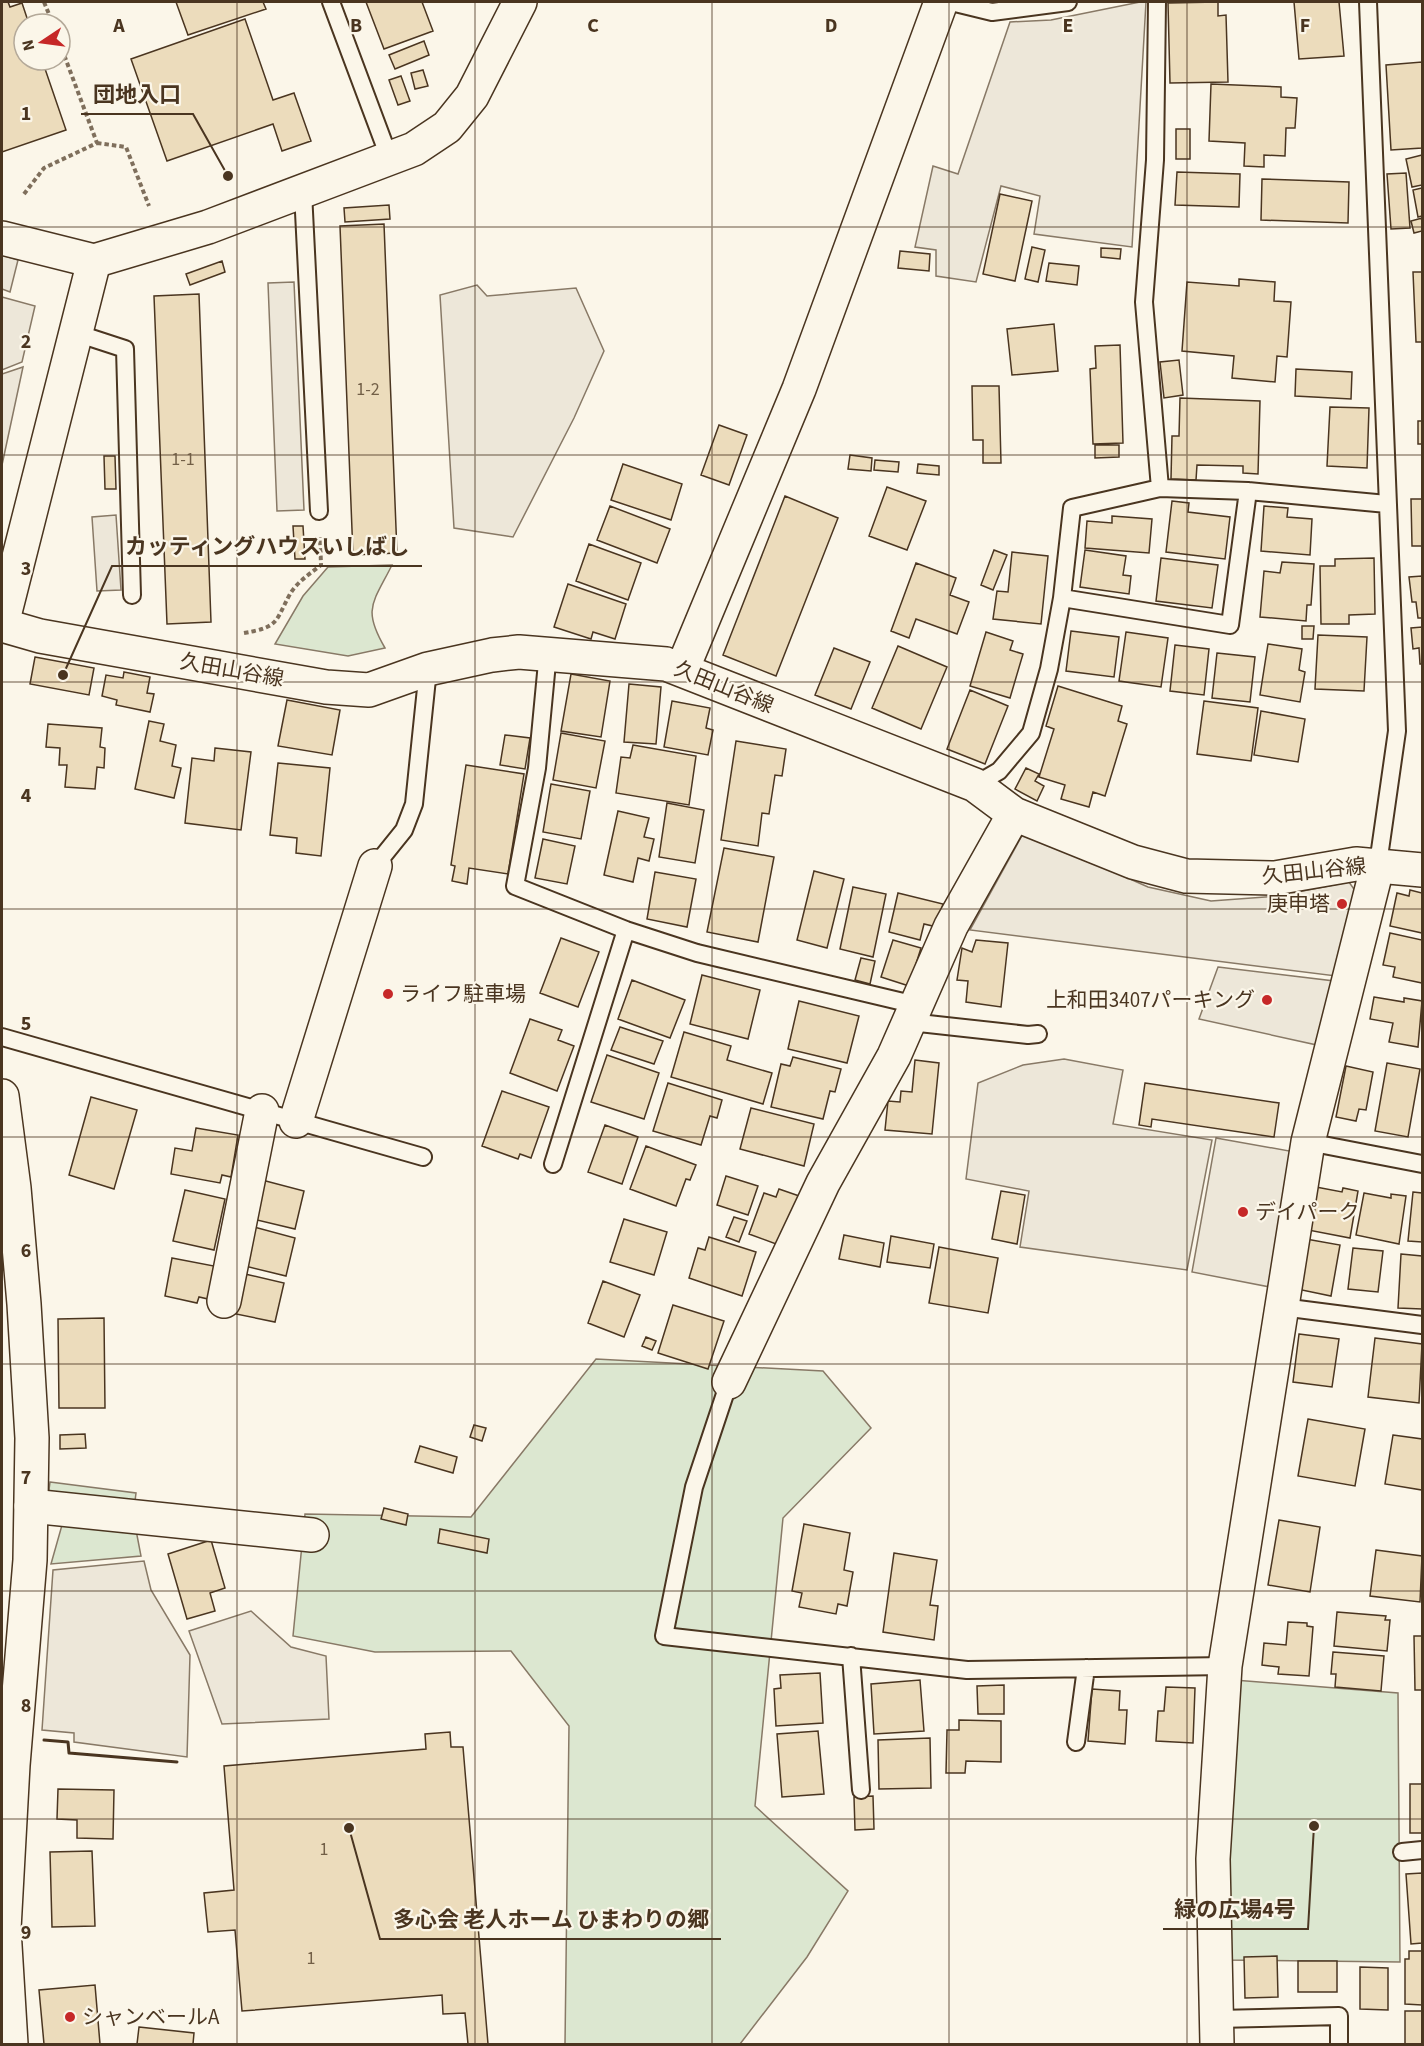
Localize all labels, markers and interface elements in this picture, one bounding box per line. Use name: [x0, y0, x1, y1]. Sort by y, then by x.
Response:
north arrow: [12, 12, 72, 72]
text: A: [112, 12, 125, 40]
text: B: [350, 12, 362, 40]
text: C: [587, 12, 599, 40]
text: D: [825, 12, 837, 40]
text: E: [1063, 12, 1073, 40]
text: F: [1300, 12, 1310, 40]
text: N: [16, 37, 40, 53]
callout: 団地入口: [81, 74, 193, 114]
text: 団地入口: [93, 79, 181, 111]
text: 1: [21, 100, 31, 128]
text: 2: [21, 328, 31, 356]
house number: 1-2: [356, 377, 380, 402]
house number: 1-1: [171, 447, 195, 472]
callout: カッティングハウスいしばし: [112, 526, 422, 566]
text: カッティングハウスいしばし: [125, 531, 409, 563]
text: 3: [21, 555, 31, 583]
street label: 久田山谷線: [178, 646, 286, 694]
street label: 久田山谷線: [670, 653, 778, 721]
text: 4: [21, 782, 32, 810]
street label: 久田山谷線: [1260, 851, 1368, 891]
place label: 庚申塔: [1267, 889, 1330, 919]
marker: 庚申塔: [1335, 897, 1349, 911]
place label: ライフ駐車場: [400, 979, 526, 1009]
place label: 上和田3407パーキング: [1046, 985, 1255, 1015]
marker: ライフ駐車場: [381, 987, 395, 1001]
marker: 上和田3407パーキング: [1260, 993, 1274, 1007]
text: 5: [21, 1010, 31, 1038]
place label: デイパーク: [1255, 1197, 1360, 1227]
marker: デイパーク: [1236, 1205, 1250, 1219]
text: 6: [21, 1237, 31, 1265]
text: 7: [21, 1464, 31, 1492]
text: 8: [21, 1692, 31, 1720]
house number: 1: [320, 1837, 328, 1862]
callout: 緑の広場4号: [1163, 1889, 1308, 1929]
text: 緑の広場4号: [1174, 1894, 1296, 1926]
callout: 多心会 老人ホーム ひまわりの郷: [380, 1899, 721, 1939]
text: 多心会 老人ホーム ひまわりの郷: [393, 1904, 709, 1936]
text: 9: [21, 1919, 31, 1947]
house number: 1: [307, 1946, 315, 1971]
place label: シャンベールA: [82, 2002, 220, 2032]
marker: シャンベールA: [63, 2010, 77, 2024]

